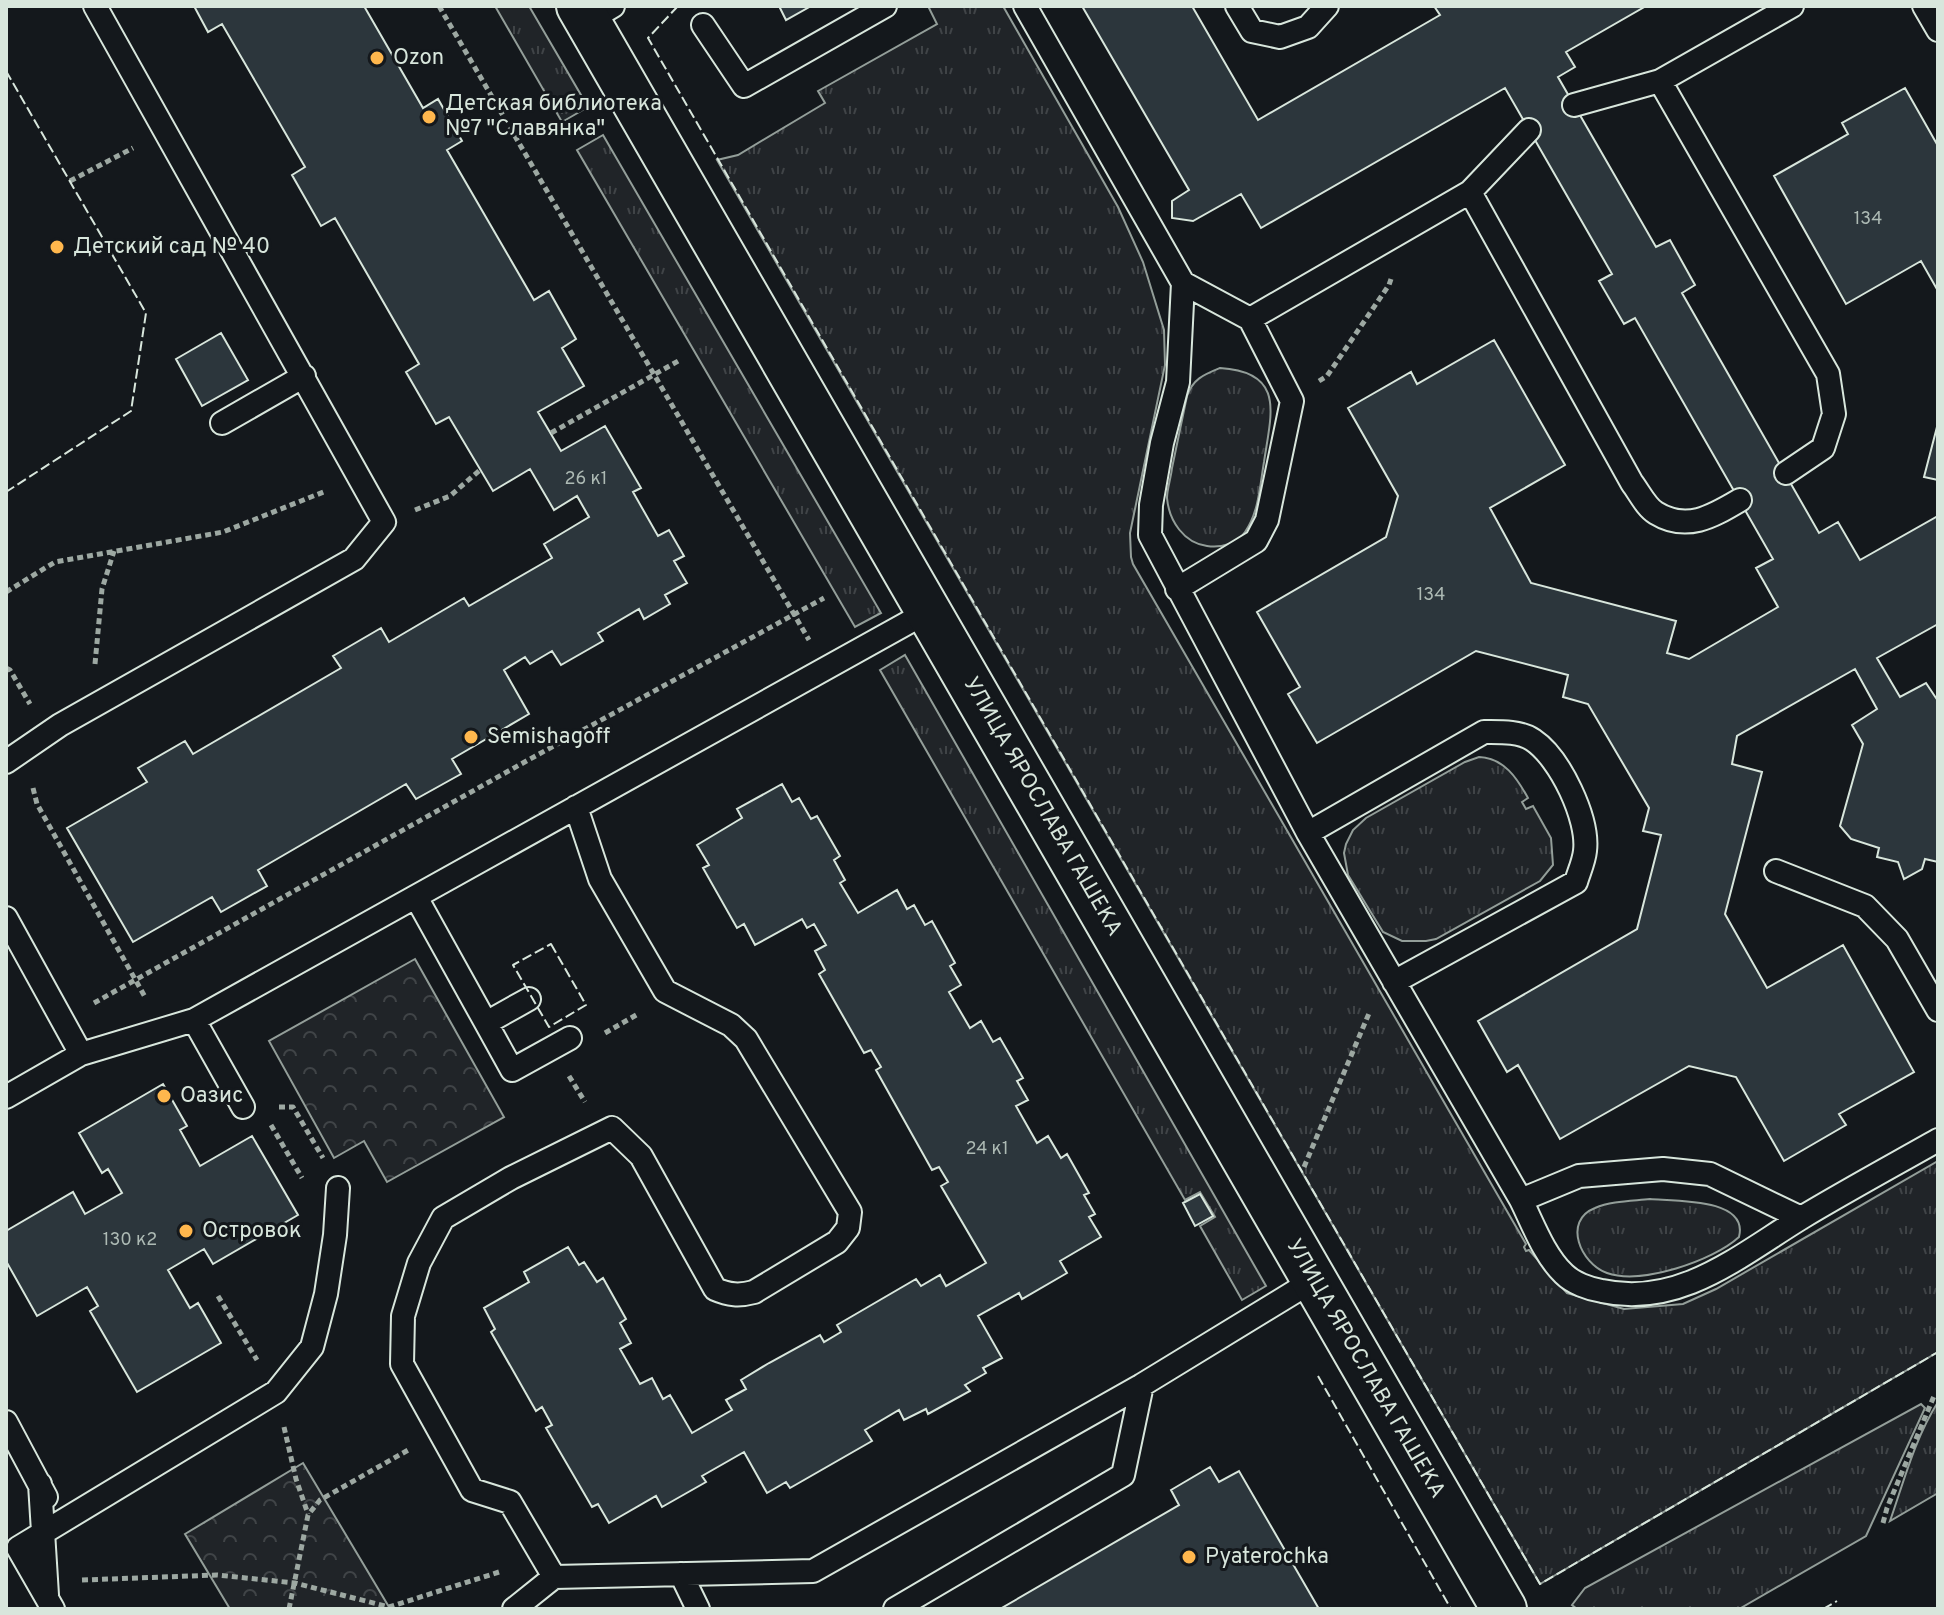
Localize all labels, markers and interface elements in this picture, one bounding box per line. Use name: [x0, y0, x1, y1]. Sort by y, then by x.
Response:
place label: Ozon: [393, 45, 444, 72]
marker: Ozon: [368, 49, 386, 67]
place label: Детская библиотека №7 "Славянка": [445, 91, 662, 143]
marker: Детская библиотека №7 "Славянка": [420, 108, 438, 126]
house number: 134: [1854, 208, 1882, 231]
place label: Детский сад № 40: [73, 234, 270, 261]
marker: Детский сад № 40: [48, 238, 66, 256]
house number: 26 к1: [565, 468, 607, 491]
house number: 134: [1417, 584, 1445, 607]
street label: УЛИЦА ЯРОСЛАВА ГАШЕКА: [957, 672, 1127, 942]
place label: Semishagoff: [487, 724, 610, 751]
marker: Semishagoff: [462, 728, 480, 746]
place label: Оазис: [180, 1083, 243, 1110]
marker: Оазис: [155, 1087, 173, 1105]
house number: 24 к1: [965, 1138, 1009, 1161]
place label: Островок: [202, 1218, 301, 1245]
marker: Островок: [177, 1222, 195, 1240]
house number: 130 к2: [103, 1229, 157, 1252]
street label: УЛИЦА ЯРОСЛАВА ГАШЕКА: [1280, 1234, 1450, 1504]
place label: Pyaterochka: [1205, 1544, 1329, 1571]
marker: Pyaterochka: [1180, 1548, 1198, 1566]

